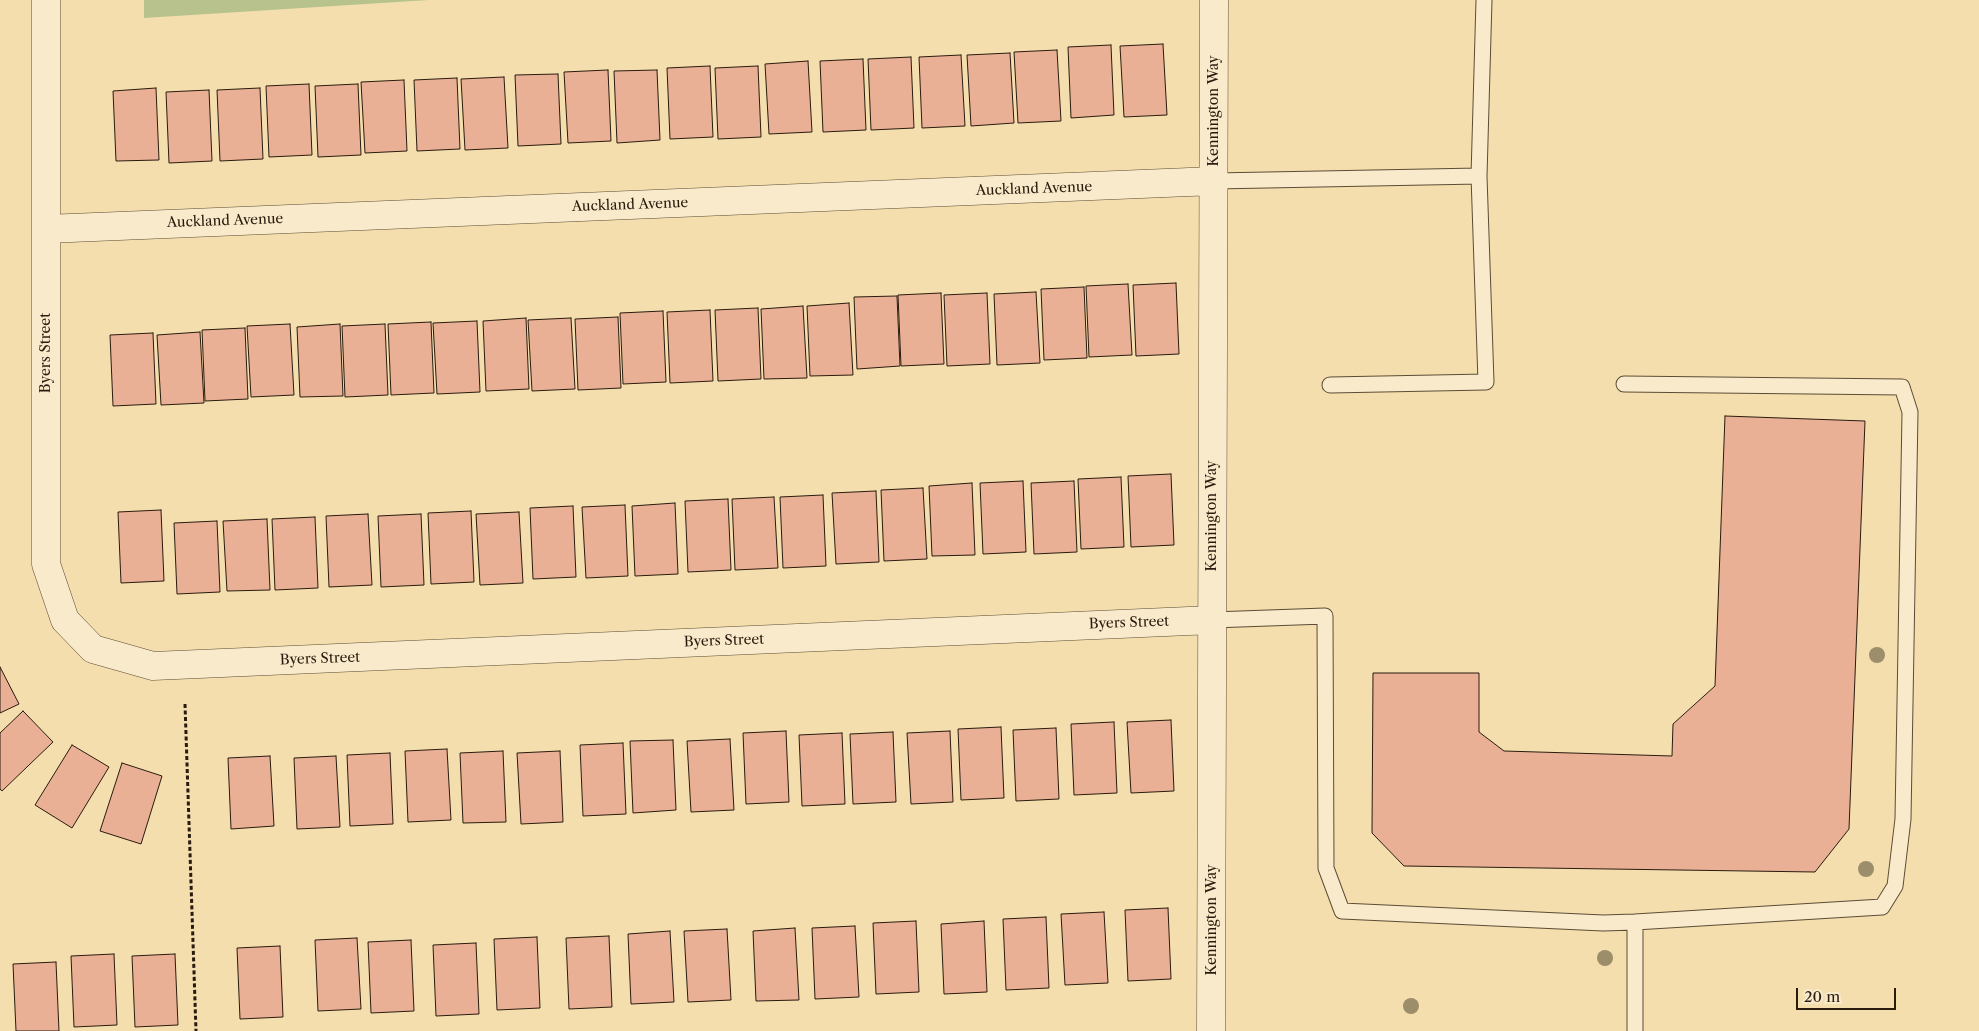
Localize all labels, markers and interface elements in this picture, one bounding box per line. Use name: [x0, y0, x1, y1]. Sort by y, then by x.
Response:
street label: Kennington Way: [1206, 55, 1222, 167]
street label: Auckland Avenue: [975, 179, 1093, 199]
street label: Auckland Avenue: [571, 195, 689, 215]
street label: Auckland Avenue: [166, 211, 284, 231]
street label: Byers Street: [38, 313, 54, 393]
street label: Kennington Way: [1204, 460, 1220, 572]
street label: Byers Street: [1089, 613, 1169, 633]
street label: Byers Street: [684, 631, 764, 651]
street label: Byers Street: [280, 649, 360, 669]
street label: Kennington Way: [1204, 864, 1220, 976]
scale bar: [1799, 978, 1899, 1010]
text: 20 m: [1804, 987, 1840, 1006]

